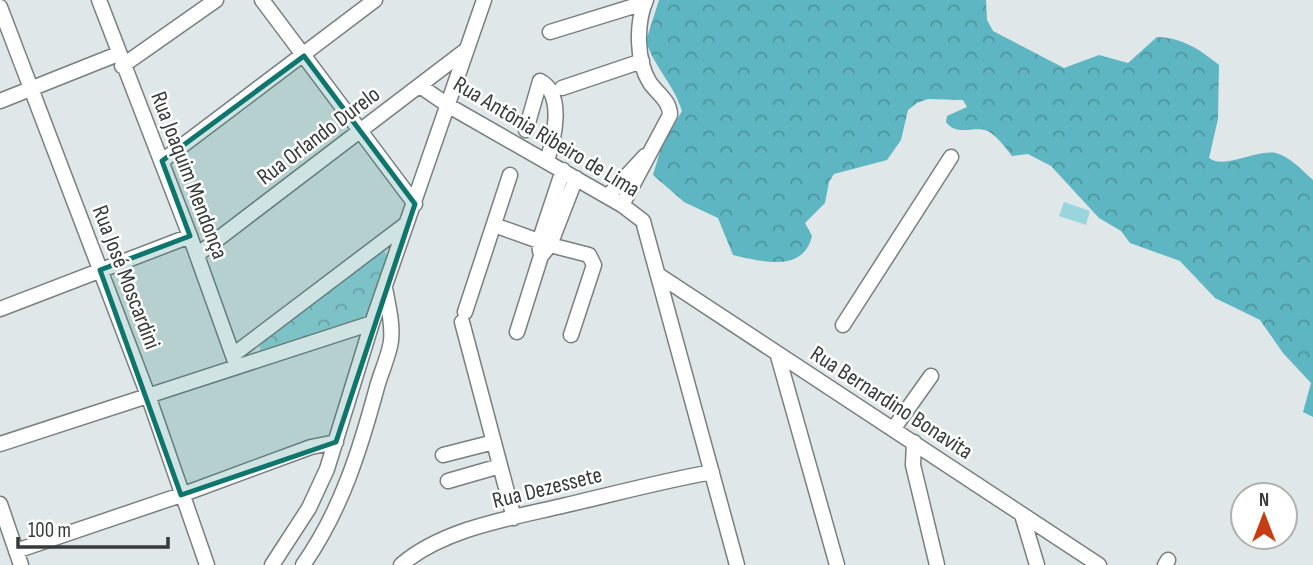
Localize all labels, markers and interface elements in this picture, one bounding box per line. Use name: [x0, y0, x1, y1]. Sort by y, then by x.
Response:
street label: Rua Antônia Ribeiro de Lima: [448, 70, 645, 204]
street label: Rua Orlando Durelo: [252, 80, 386, 191]
street label: Rua Joaquim Mendonça: [144, 88, 234, 263]
street label: Rua José Moscardini: [86, 202, 166, 353]
street label: Rua Bernardino Bonavita: [805, 340, 978, 466]
street label: Rua Dezessete: [490, 461, 605, 515]
north arrow: [1229, 481, 1299, 551]
text: N: [1259, 489, 1269, 512]
scale bar: [18, 505, 168, 550]
text: 100 m: [28, 518, 71, 543]

